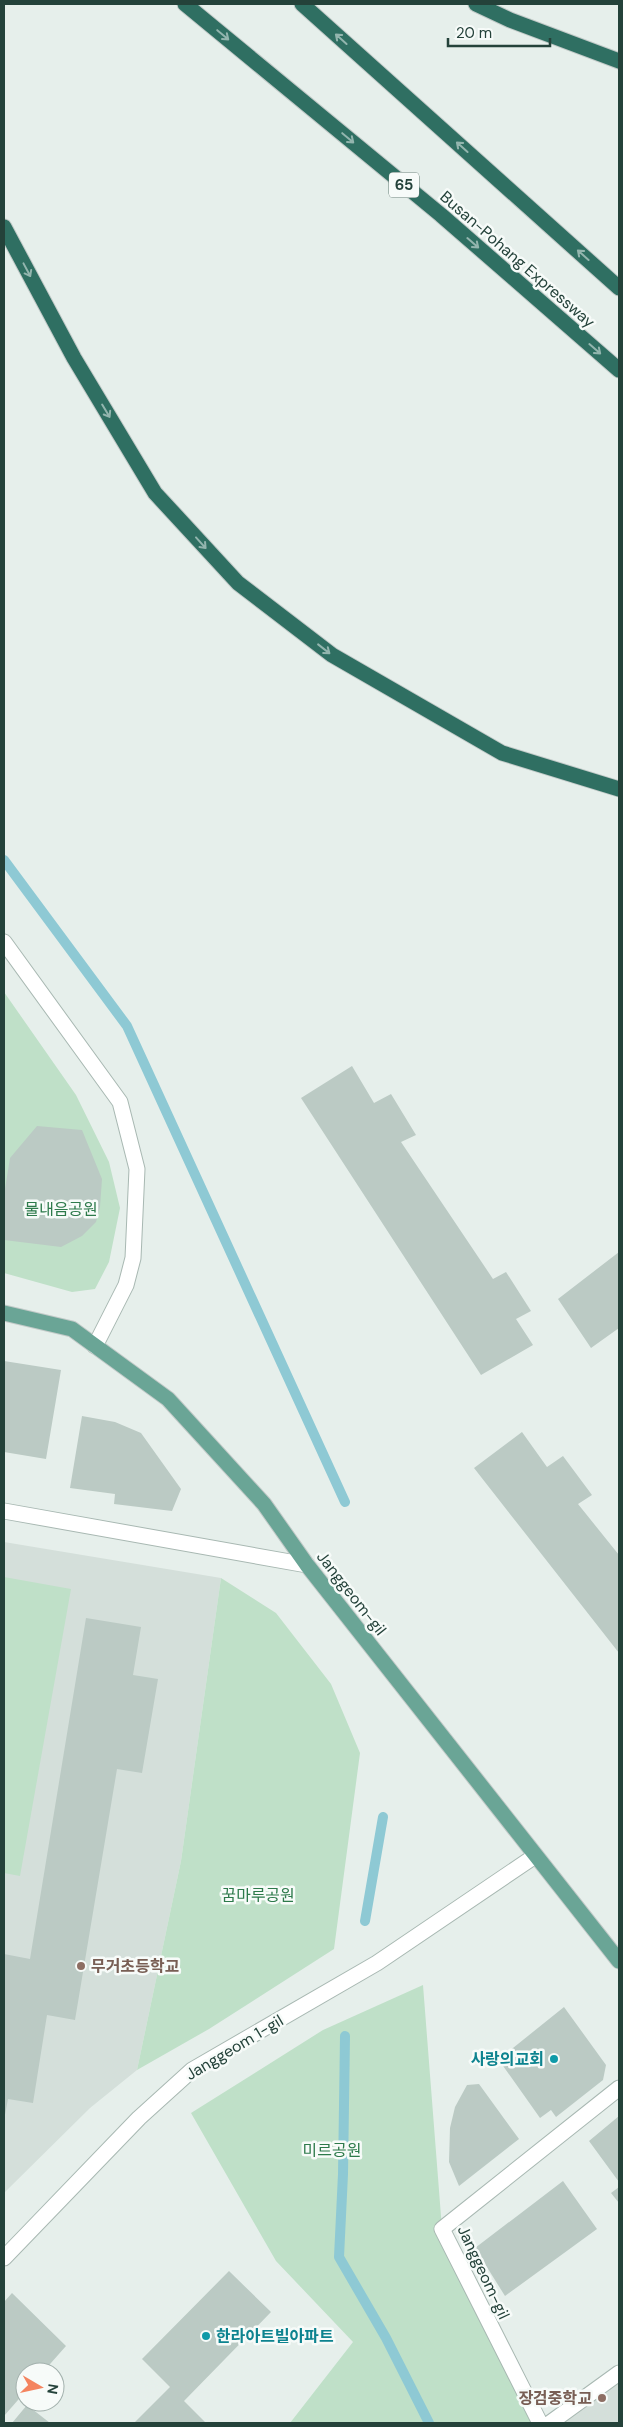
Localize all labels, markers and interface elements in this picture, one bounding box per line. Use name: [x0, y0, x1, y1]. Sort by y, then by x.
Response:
scale bar: [448, 15, 550, 47]
text: 20 m: [456, 23, 492, 43]
one-way arrow: [216, 29, 229, 40]
one-way arrow: [334, 33, 347, 45]
one-way arrow: [341, 133, 354, 144]
one-way arrow: [455, 141, 468, 153]
road number: 65: [389, 172, 419, 198]
street label: Busan-Pohang Expressway: [436, 186, 600, 333]
one-way arrow: [466, 237, 479, 248]
one-way arrow: [576, 250, 589, 261]
one-way arrow: [23, 262, 32, 277]
one-way arrow: [589, 343, 602, 355]
one-way arrow: [102, 404, 112, 418]
one-way arrow: [195, 536, 207, 549]
one-way arrow: [317, 643, 330, 654]
park label: 물내음공원: [24, 1199, 98, 1220]
street label: Janggeom-gil: [312, 1547, 391, 1640]
park label: 꿈마루공원: [221, 1885, 295, 1906]
place label: 무거초등학교: [91, 1956, 180, 1977]
marker: 무거초등학교: [75, 1960, 87, 1972]
street label: Janggeom 1-gil: [181, 2010, 287, 2085]
place label: 사랑의교회: [470, 2049, 544, 2070]
marker: 사랑의교회: [548, 2053, 560, 2065]
park label: 미르공원: [303, 2140, 361, 2161]
street label: Janggeom-gil: [453, 2222, 514, 2323]
place label: 한라아트빌아파트: [216, 2326, 334, 2347]
marker: 한라아트빌아파트: [200, 2330, 212, 2342]
north arrow: [15, 2362, 65, 2412]
text: N: [43, 2383, 63, 2395]
place label: 장검중학교: [518, 2388, 592, 2409]
marker: 장검중학교: [596, 2392, 608, 2404]

